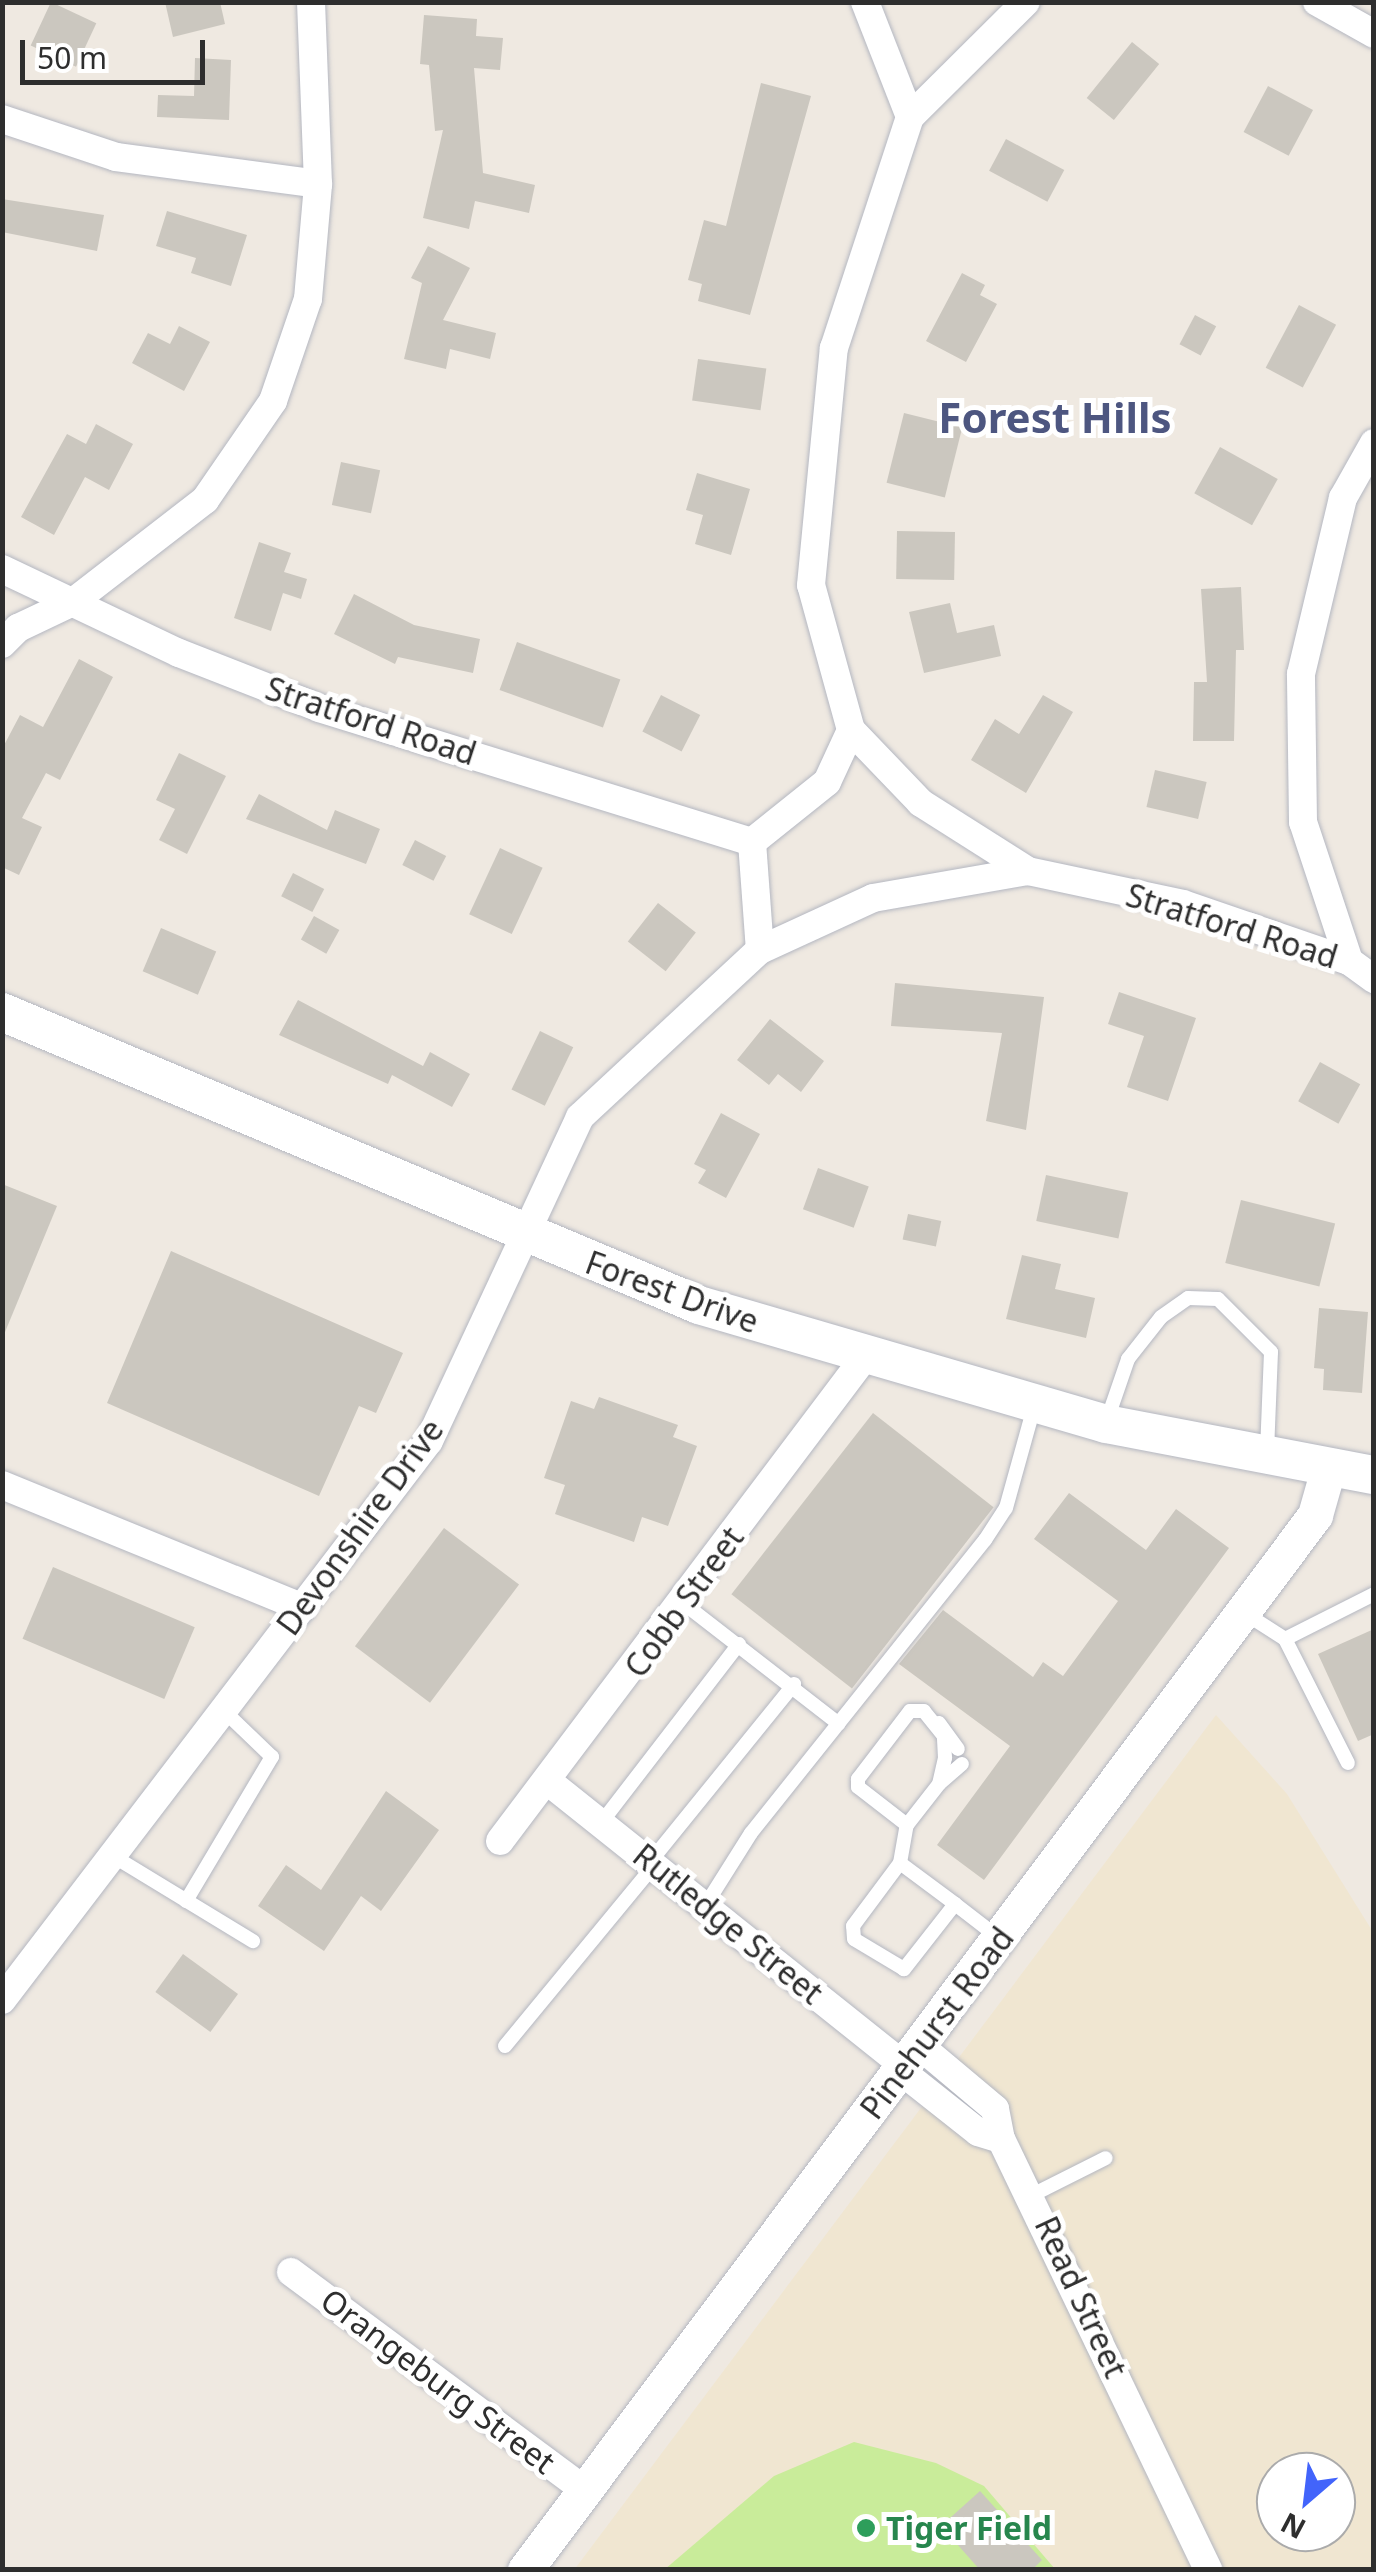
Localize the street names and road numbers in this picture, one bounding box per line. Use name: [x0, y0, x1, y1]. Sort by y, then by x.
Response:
street label: Stratford Road: [261, 669, 481, 773]
street label: Stratford Road: [1122, 876, 1342, 976]
street label: Forest Drive: [580, 1243, 764, 1341]
street label: Devonshire Drive: [269, 1412, 451, 1642]
street label: Cobb Street: [617, 1519, 751, 1685]
street label: Rutledge Street: [626, 1836, 830, 2012]
street label: Pinehurst Road: [852, 1919, 1022, 2127]
street label: Read Street: [1027, 2210, 1135, 2384]
street label: Orangeburg Street: [314, 2281, 562, 2481]

